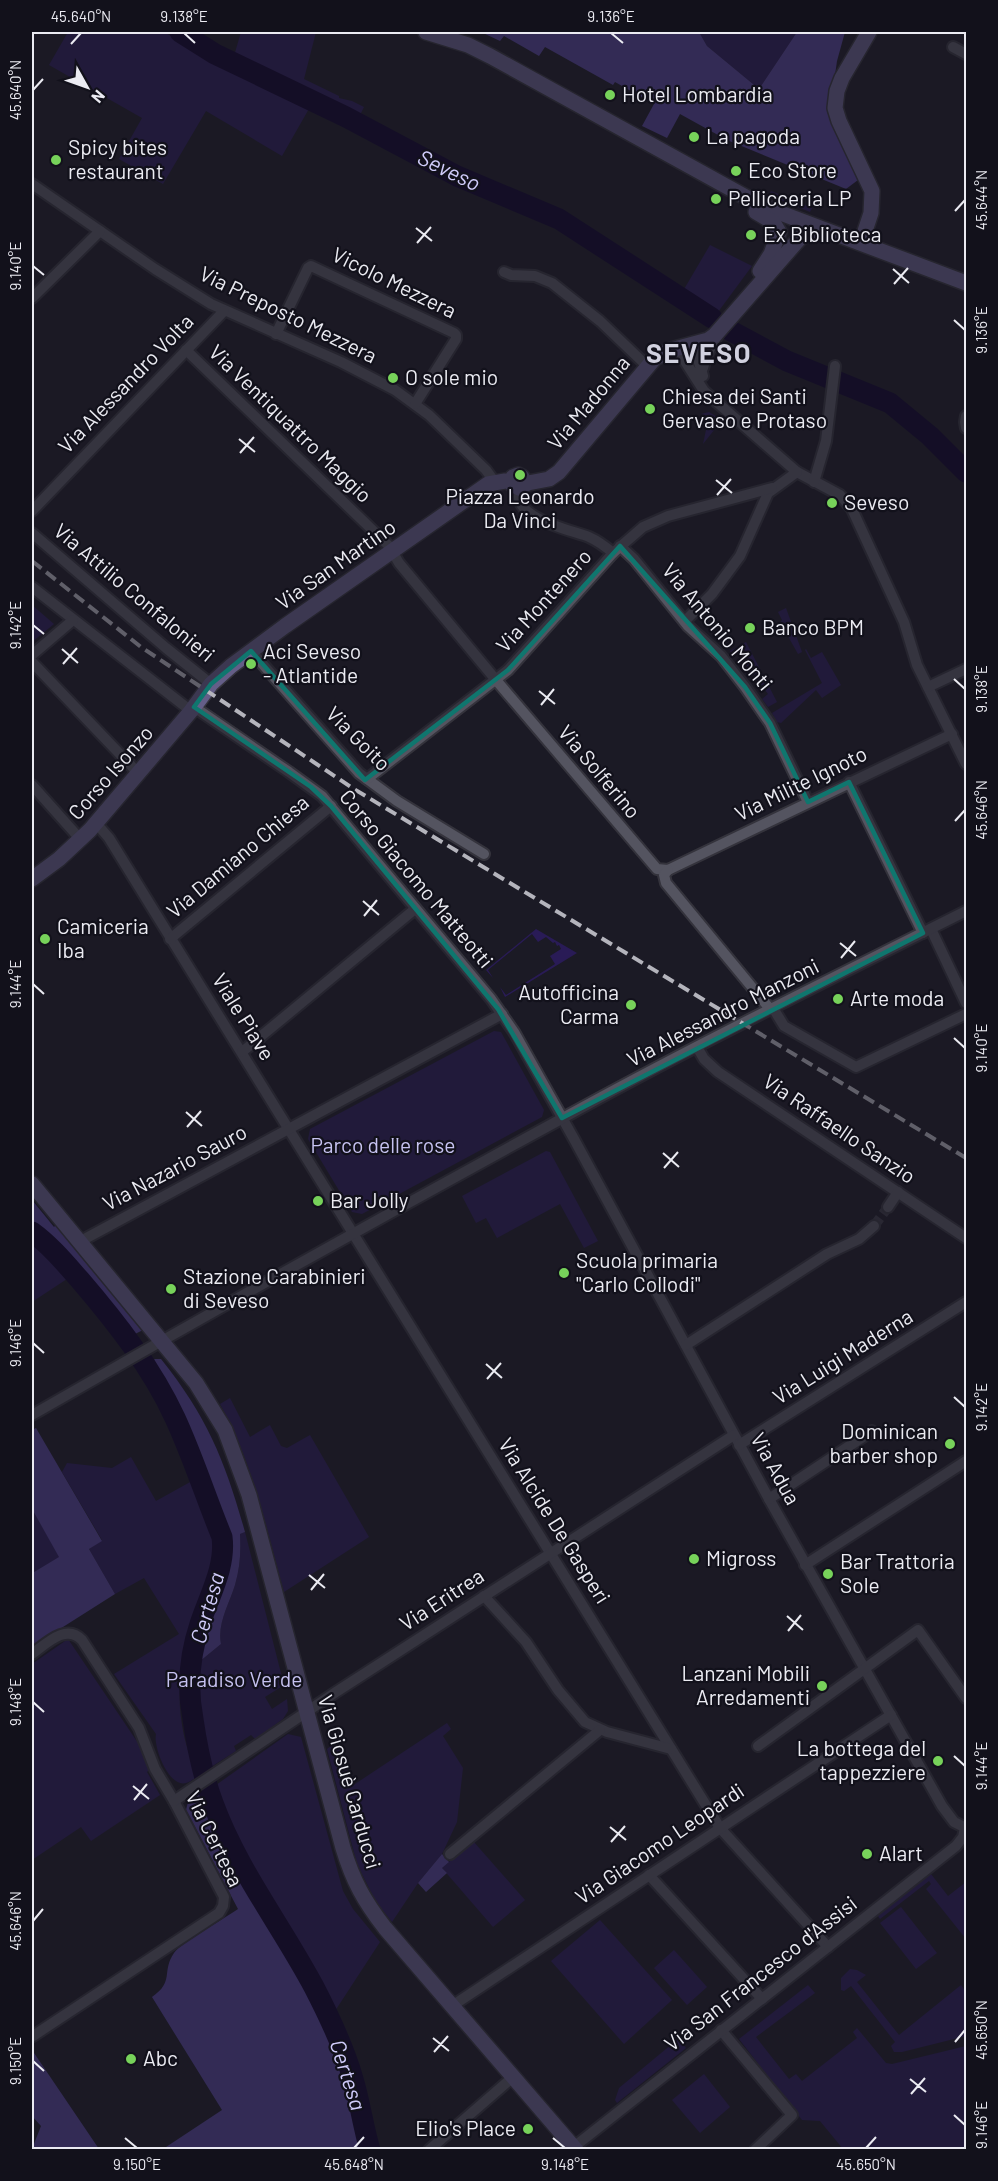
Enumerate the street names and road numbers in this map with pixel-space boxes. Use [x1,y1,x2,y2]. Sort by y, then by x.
street label: Vicolo Mezzera [329,241,461,322]
street label: Via Preposto Mezzera [196,260,381,367]
street label: Via Alessandro Volta [52,308,198,458]
street label: Via Ventiquattro Maggio [204,339,378,507]
street label: Via Madonna [541,350,634,454]
street label: Via San Martino [270,513,400,614]
street label: Via Attilio Confalonieri [50,517,220,666]
street label: Via Montenero [490,543,596,657]
street label: Via Antonio Monti [658,557,779,695]
street label: Via Goito [322,700,397,775]
street label: Via Solferino [554,719,647,823]
street label: Corso Isonzo [62,720,158,824]
street label: Via Milite Ignoto [730,740,870,825]
street label: Corso Giacomo Matteotti [335,784,499,972]
street label: Via Damiano Chiesa [161,789,313,923]
street label: Via Alessandro Manzoni [622,952,823,1071]
street label: Viale Piave [208,968,281,1064]
street label: Via Raffaello Sanzio [759,1068,921,1188]
street label: Via Nazario Sauro [98,1118,251,1215]
street label: Via Luigi Maderna [768,1303,917,1409]
street label: Via Adua [746,1428,806,1509]
street label: Via Alcide De Gasperi [494,1433,616,1608]
street label: Via Eritrea [394,1562,488,1635]
street label: Via Giosuè Carducci [314,1692,387,1871]
street label: Via Giacomo Leopardi [570,1777,748,1908]
street label: Via Certesa [181,1786,249,1890]
street label: Via San Francesco d'Assisi [659,1890,861,2056]

